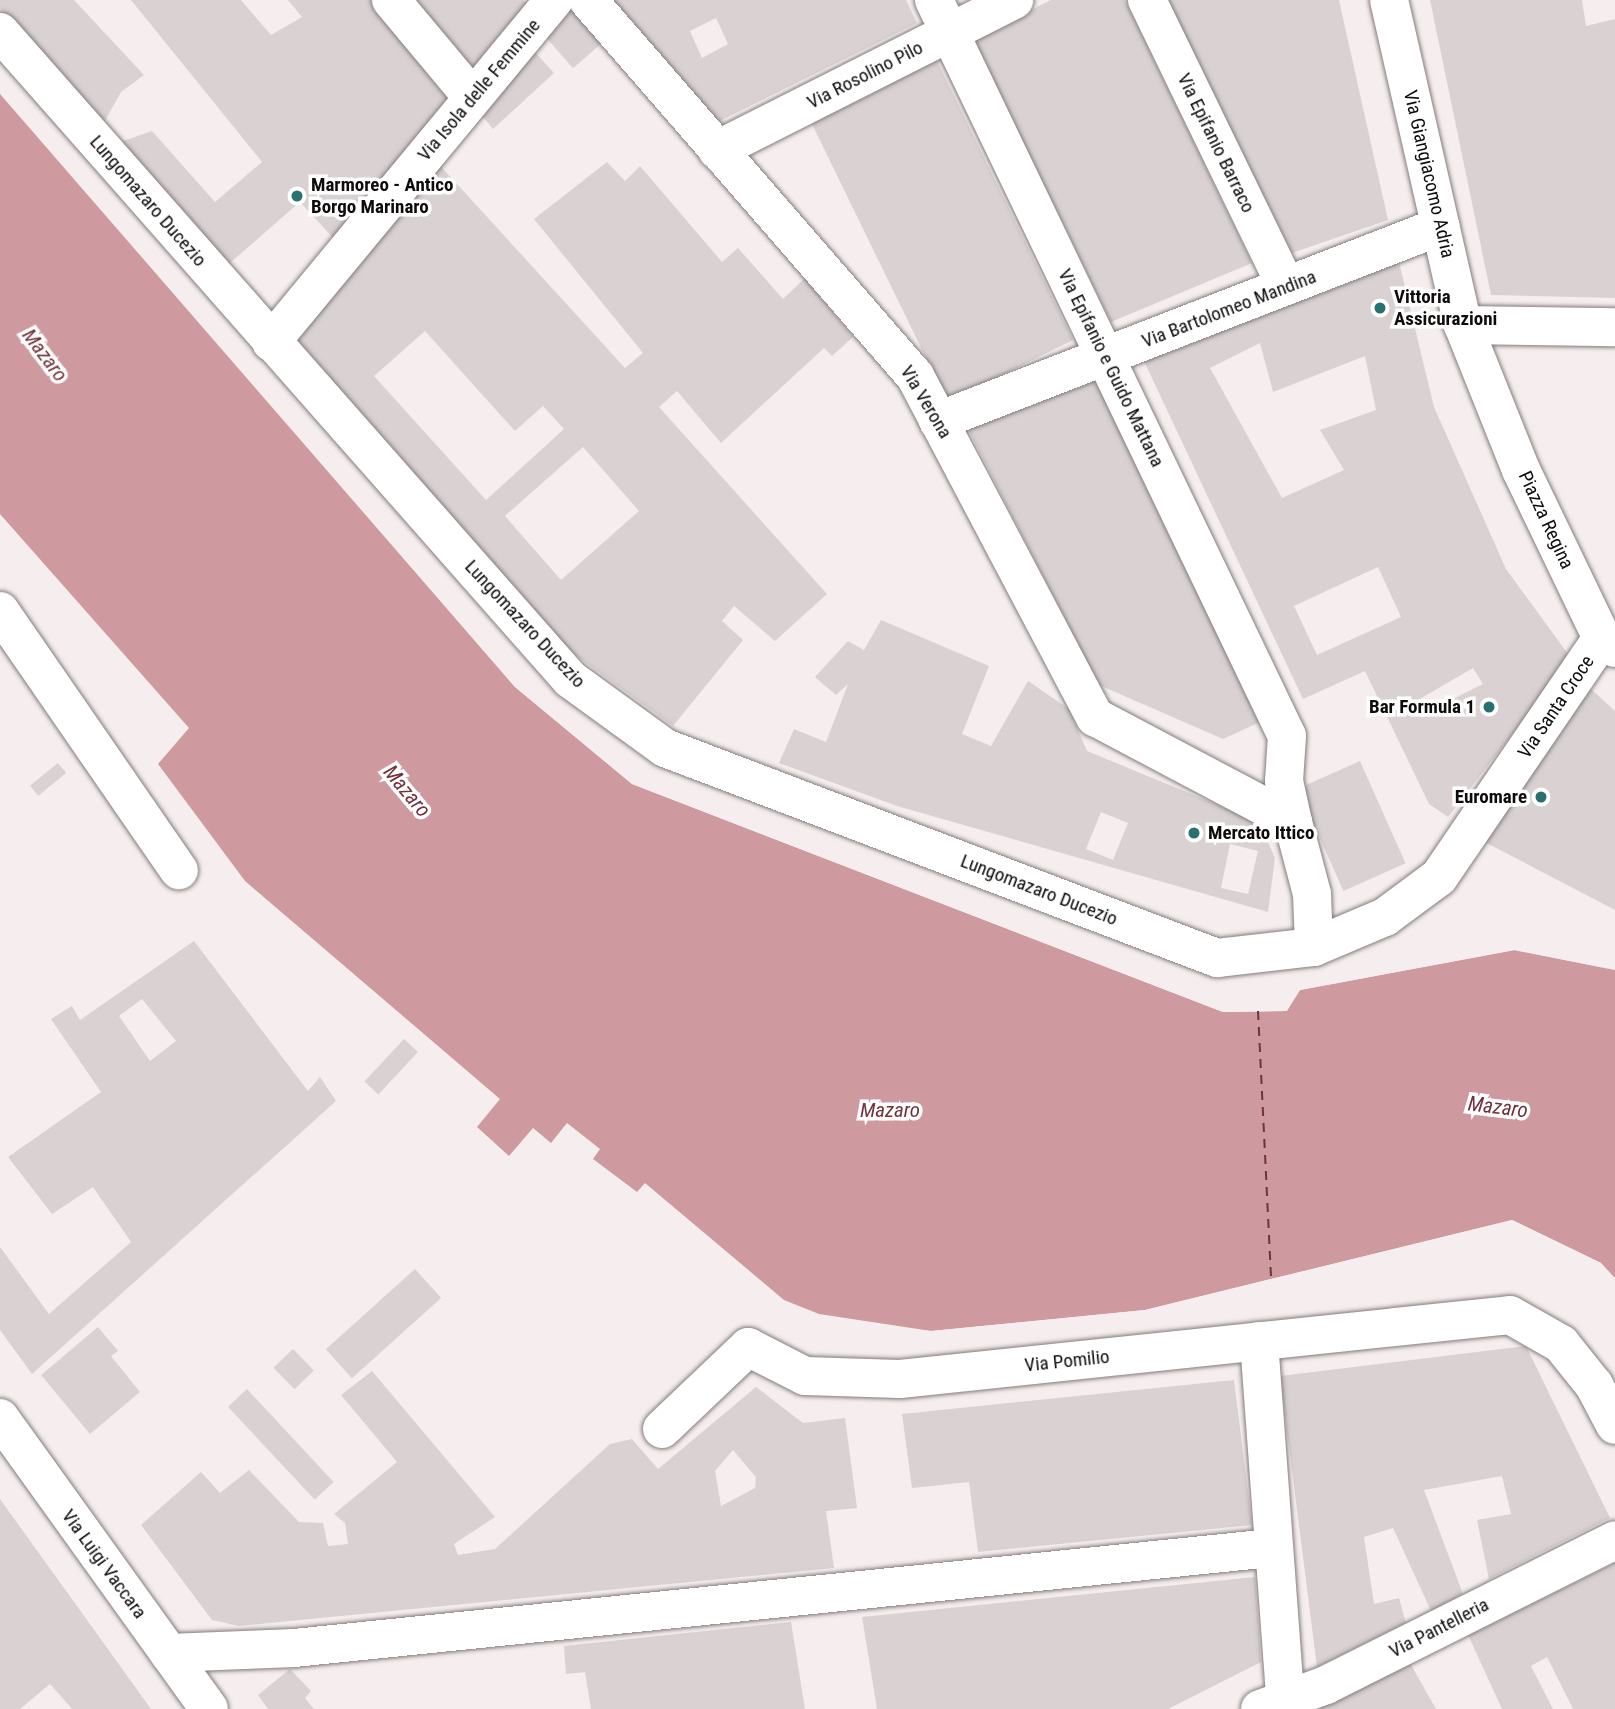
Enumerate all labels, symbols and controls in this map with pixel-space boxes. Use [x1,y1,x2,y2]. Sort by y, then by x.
street label: Via Isola delle Femmine [413,14,545,166]
street label: Via Rosolino Pilo [803,36,927,114]
street label: Via Epifanio Barraco [1172,70,1260,216]
street label: Via Giangiacomo Adria [1399,88,1459,260]
street label: Lungomazaro Ducezio [85,131,211,271]
place label: Marmoreo - Antico Borgo Marinaro [311,174,454,218]
marker: Marmoreo - Antico Borgo Marinaro [289,188,305,204]
street label: Via Epifanio e Guido Mattana [1053,265,1169,471]
street label: Via Bartolomeo Mandina [1139,265,1319,353]
place label: Vittoria Assicurazioni [1394,286,1497,330]
marker: Vittoria Assicurazioni [1372,300,1388,316]
water label: Mazaro [17,323,73,387]
street label: Via Verona [895,361,957,443]
street label: Piazza Regina [1513,468,1579,572]
street label: Lungomazaro Ducezio [460,555,590,693]
street label: Via Santa Croce [1513,651,1599,763]
place label: Bar Formula 1 [1369,696,1475,718]
marker: Bar Formula 1 [1481,699,1497,715]
water label: Mazaro [378,760,436,822]
place label: Euromare [1455,786,1527,808]
marker: Euromare [1533,789,1549,805]
place label: Mercato Ittico [1208,822,1314,844]
marker: Mercato Ittico [1186,825,1202,841]
street label: Lungomazaro Ducezio [957,850,1121,930]
water label: Mazaro [1467,1091,1529,1123]
water label: Mazaro [860,1097,920,1123]
street label: Via Pomilio [1023,1345,1111,1377]
street label: Via Luigi Vaccara [57,1505,151,1623]
street label: Via Pantelleria [1385,1593,1493,1663]

